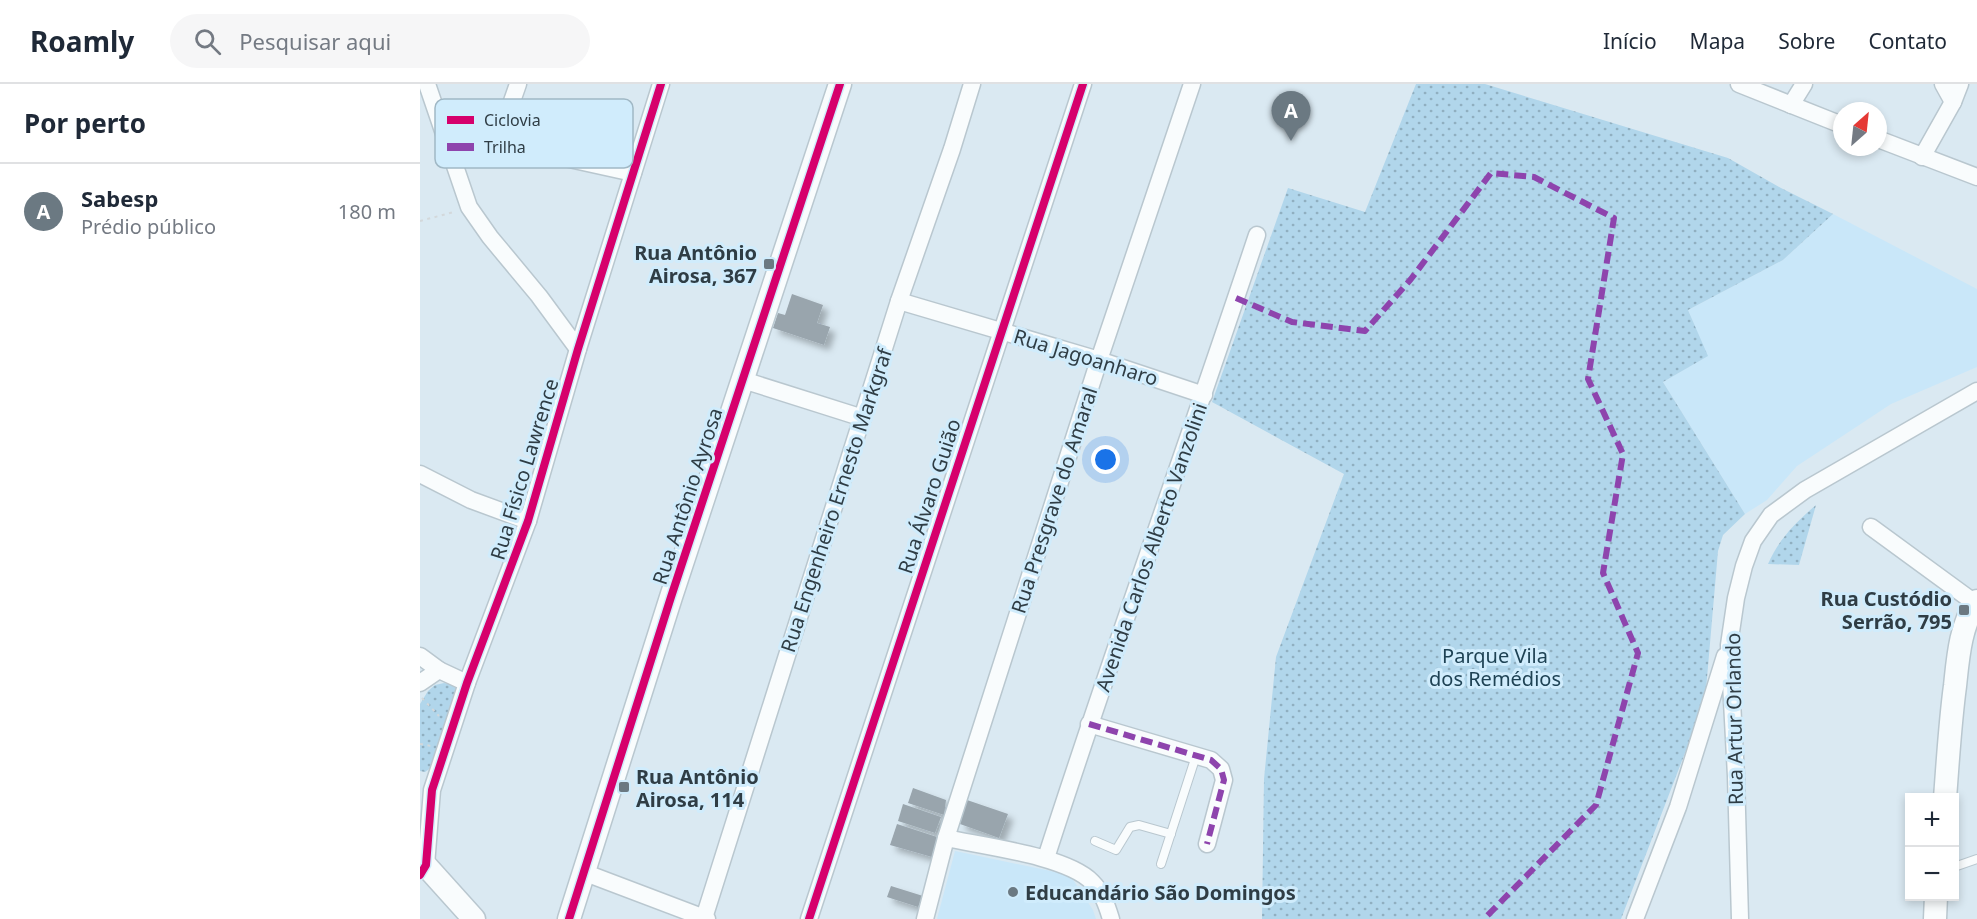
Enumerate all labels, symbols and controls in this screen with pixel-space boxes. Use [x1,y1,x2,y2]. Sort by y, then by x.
search box [170,14,590,68]
text: Roamly [30,22,134,60]
icon: search [191,25,224,58]
text: Pesquisar aqui [239,26,391,56]
text: Início [1603,27,1657,55]
text: Mapa [1690,27,1745,55]
text: Sobre [1778,27,1835,55]
text: Contato [1868,27,1947,55]
pin: A [1272,92,1310,141]
legend [435,99,633,168]
north arrow [1833,102,1887,156]
text: Por perto [24,105,146,141]
text: Ciclovia [484,109,541,131]
text: Trilha [484,136,526,158]
text: Sabesp [81,183,158,213]
text: A [37,198,50,225]
text: 180 m [338,198,396,225]
text: Prédio público [81,213,216,240]
place label: Rua Antônio Airosa, 367 [634,239,757,289]
marker: Rua Antônio Airosa, 367 [762,257,776,271]
street label: Rua Jagoanharo [1011,322,1161,392]
street label: Rua Engenheiro Ernesto Markgraf [774,343,898,656]
street label: Rua Físico Lawrence [484,375,564,563]
street label: Rua Presgrave do Amaral [1005,383,1103,617]
street label: Avenida Carlos Alberto Vanzolini [1089,399,1213,695]
street label: Rua Antônio Ayrosa [646,404,728,588]
street label: Rua Álvaro Guião [891,415,967,577]
your location [1091,445,1120,474]
place label: Rua Custódio Serrão, 795 [1821,585,1952,635]
marker: Rua Custódio Serrão, 795 [1957,603,1971,617]
street label: Rua Artur Orlando [1719,633,1749,805]
park label: Parque Vila dos Remédios [1429,642,1561,692]
place label: Rua Antônio Airosa, 114 [636,763,759,813]
marker: Rua Antônio Airosa, 114 [617,780,631,794]
map controls [1905,793,1959,901]
button: + [1905,793,1959,847]
button: − [1905,847,1959,901]
place label: Educandário São Domingos [1025,879,1296,906]
marker: Educandário São Domingos [1006,885,1020,899]

